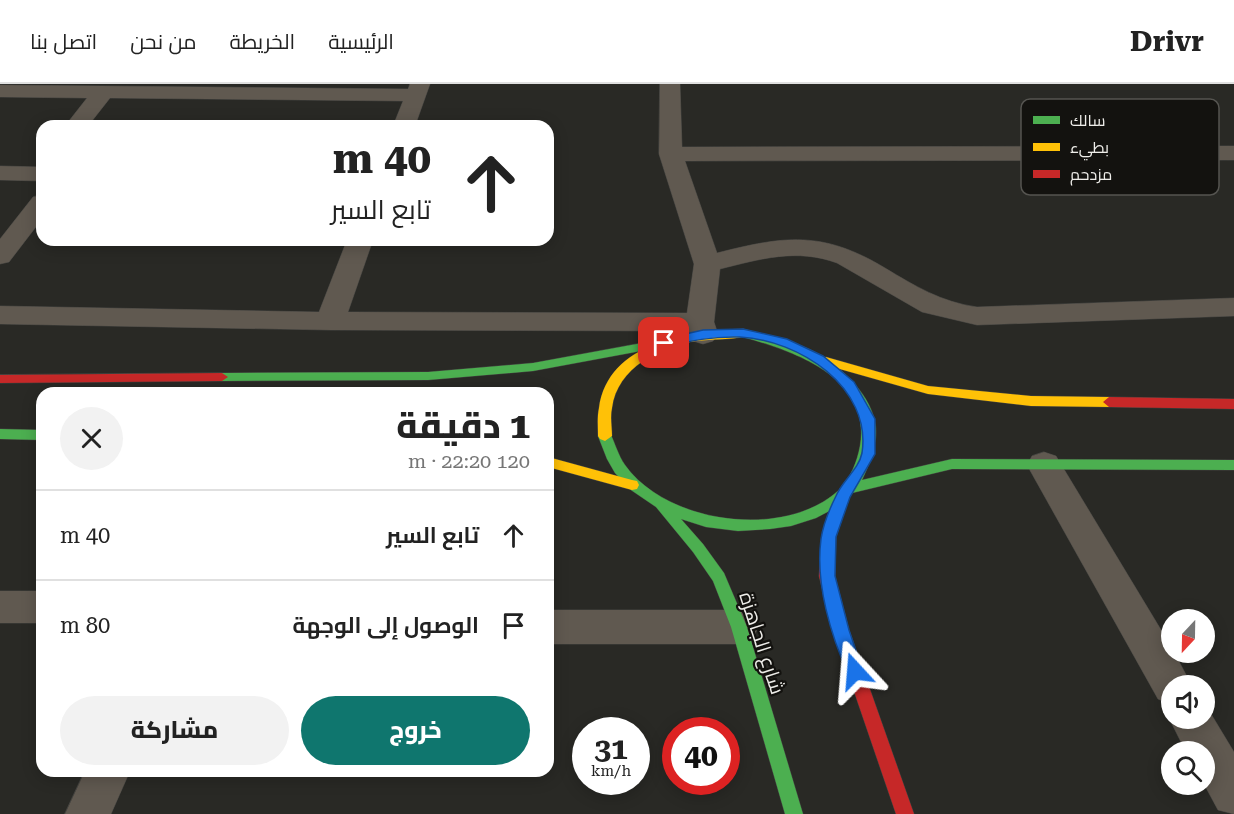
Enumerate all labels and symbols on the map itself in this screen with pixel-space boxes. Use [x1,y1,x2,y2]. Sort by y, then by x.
legend [1021,99,1219,195]
text: سالك [1070,111,1105,130]
text: بطيء [1070,138,1109,161]
text: مزدحم [1070,165,1112,186]
pin [638,317,689,368]
street label: شارع الجاهزة [732,589,790,698]
north arrow [1161,609,1215,663]
position arrow [823,639,887,703]
speed limit sign: 40 [662,717,740,795]

